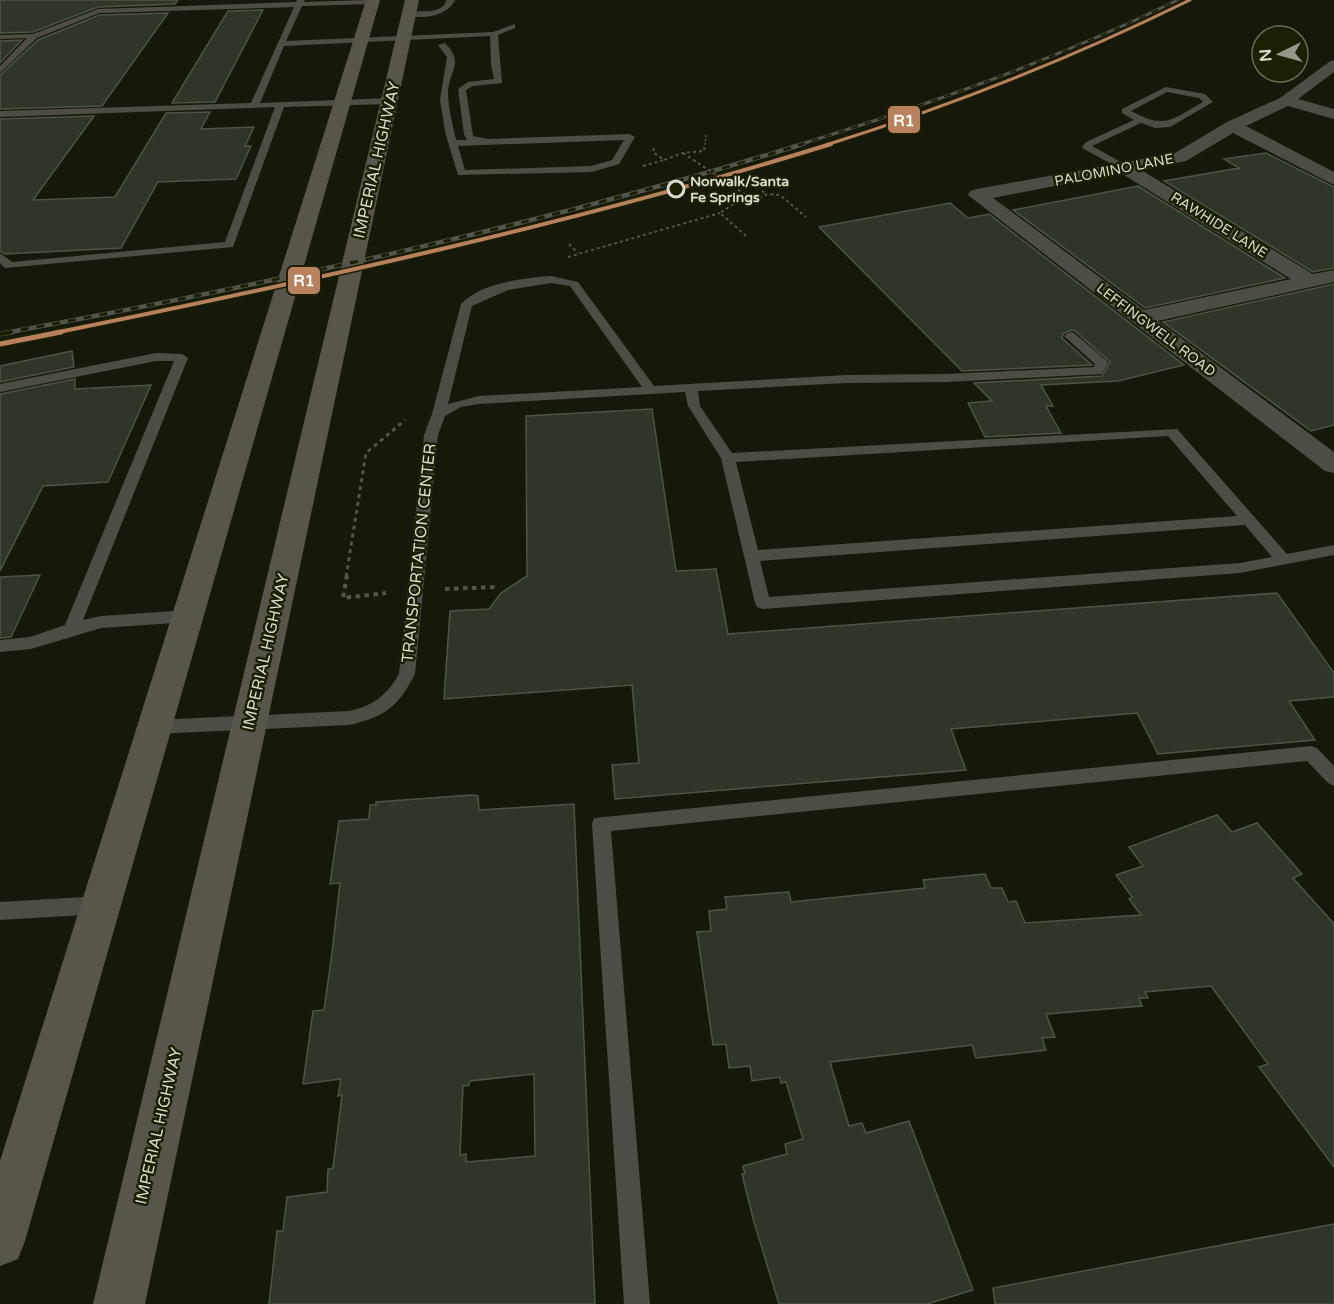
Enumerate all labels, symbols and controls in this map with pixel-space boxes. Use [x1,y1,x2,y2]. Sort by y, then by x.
north arrow [1250,24,1310,84]
text: N [1256,48,1277,62]
street label: IMPERIAL HIGHWAY [349,80,405,240]
line badge: R1 [887,105,921,134]
text: R1 [893,111,915,131]
street label: PALOMINO LANE [1053,150,1175,190]
place label: Norwalk/Santa Fe Springs [690,173,789,206]
marker: Norwalk/Santa Fe Springs [667,180,685,198]
street label: RAWHIDE LANE [1168,188,1270,262]
line badge: R1 [287,266,321,295]
text: R1 [293,271,315,291]
street label: LEFFINGWELL ROAD [1093,280,1219,380]
street label: TRANSPORTATION CENTER [398,442,440,664]
street label: IMPERIAL HIGHWAY [238,572,294,732]
street label: IMPERIAL HIGHWAY [131,1046,187,1206]

